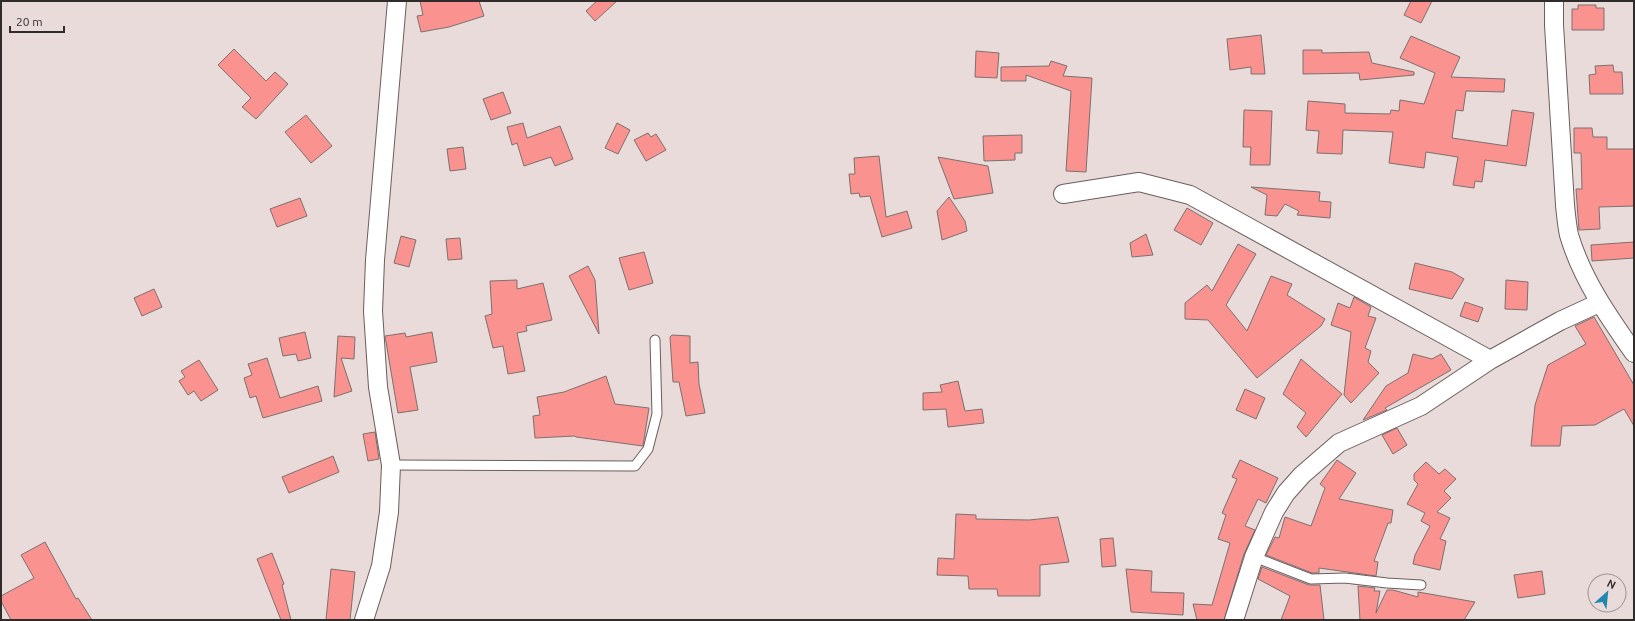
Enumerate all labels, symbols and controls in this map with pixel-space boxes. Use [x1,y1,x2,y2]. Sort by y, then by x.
scale bar [10,8,64,34]
text: 20 m [16,15,43,28]
north arrow [1587,573,1627,613]
text: N [1605,577,1618,591]

